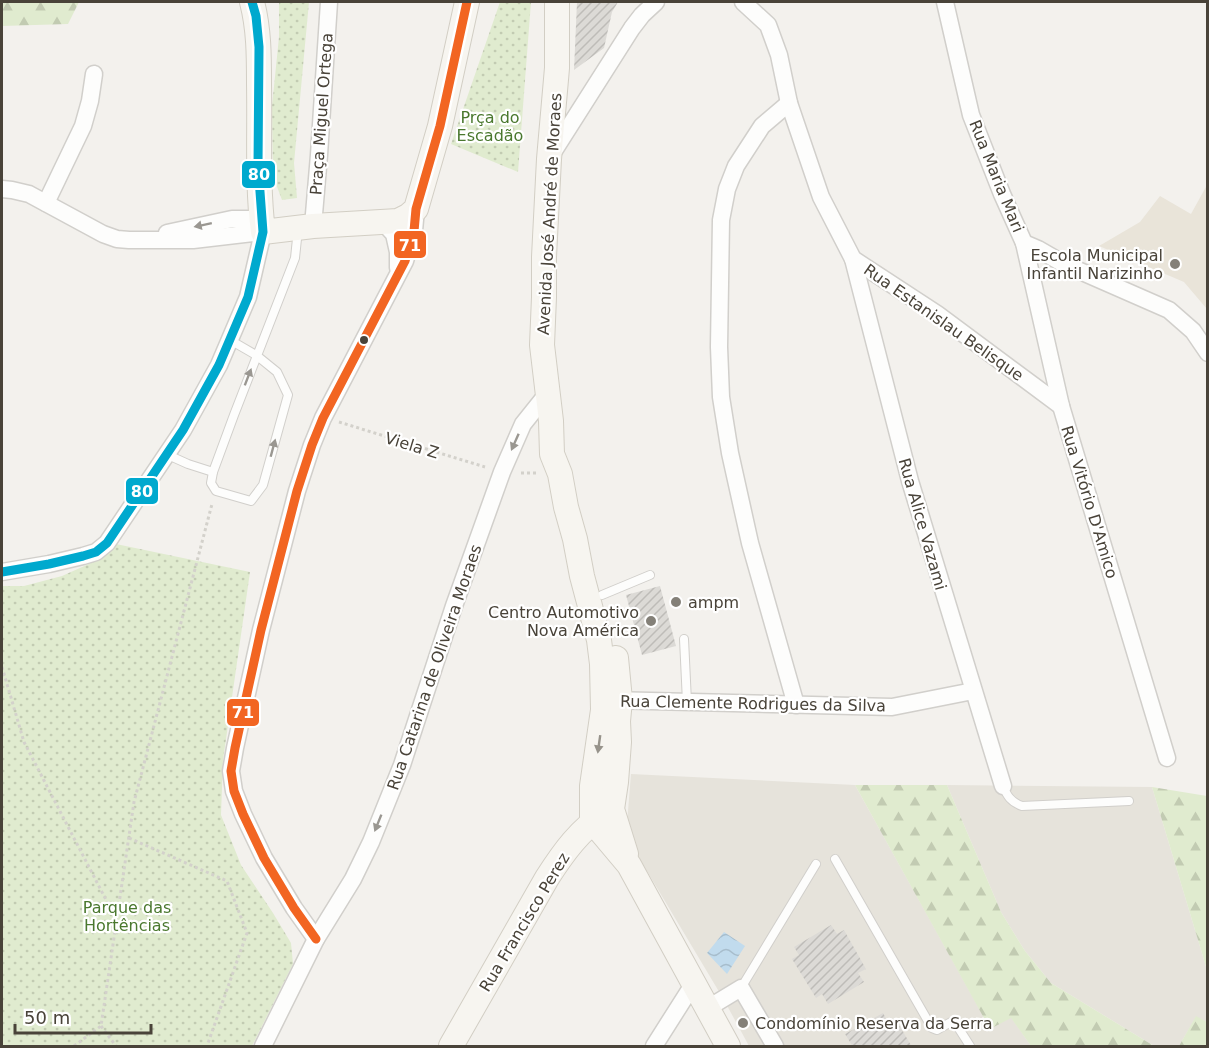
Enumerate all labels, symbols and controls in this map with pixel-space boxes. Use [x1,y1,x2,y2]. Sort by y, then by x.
street label: Praça Miguel Ortega [306,32,337,196]
street label: Avenida José André de Moraes [534,93,565,336]
park label: Prça do Escadão [457,108,523,145]
street label: Rua Maria Mari [965,117,1028,235]
line badge: 80 [241,160,276,189]
text: 80 [248,165,270,184]
one-way arrow [194,221,213,230]
line badge: 71 [393,230,427,259]
text: 71 [399,236,421,255]
place label: Escola Municipal Infantil Narizinho [1027,246,1163,283]
marker: Escola Municipal Infantil Narizinho [1168,257,1182,271]
street label: Rua Estanislau Belisque [860,260,1027,385]
unlabelled marker [358,334,370,346]
one-way arrow [243,368,253,386]
street label: Rua Vitório D'Amico [1057,423,1122,581]
street label: Viela Z [383,428,441,463]
one-way arrow [510,434,519,451]
one-way arrow [269,439,278,457]
street label: Rua Alice Vazami [895,456,950,592]
line badge: 80 [125,477,159,505]
text: 80 [131,482,153,501]
street label: Rua Catarina de Oliveira Moraes [383,542,486,792]
place label: ampm [688,593,739,612]
marker: ampm [669,595,683,609]
place label: Centro Automotivo Nova América [488,603,639,640]
marker: Centro Automotivo Nova América [644,614,658,628]
street label: Rua Clemente Rodrigues da Silva [620,692,886,715]
line badge: 71 [226,698,260,727]
text: 71 [232,703,254,722]
one-way arrow [594,734,604,753]
one-way arrow [373,814,382,832]
street label: Rua Francisco Perez [475,849,573,995]
park label: Parque das Hortências [83,898,171,935]
scale bar [15,997,152,1035]
text: 50 m [24,1007,70,1028]
place label: Condomínio Reserva da Serra [755,1014,993,1033]
marker: Condomínio Reserva da Serra [736,1016,750,1030]

